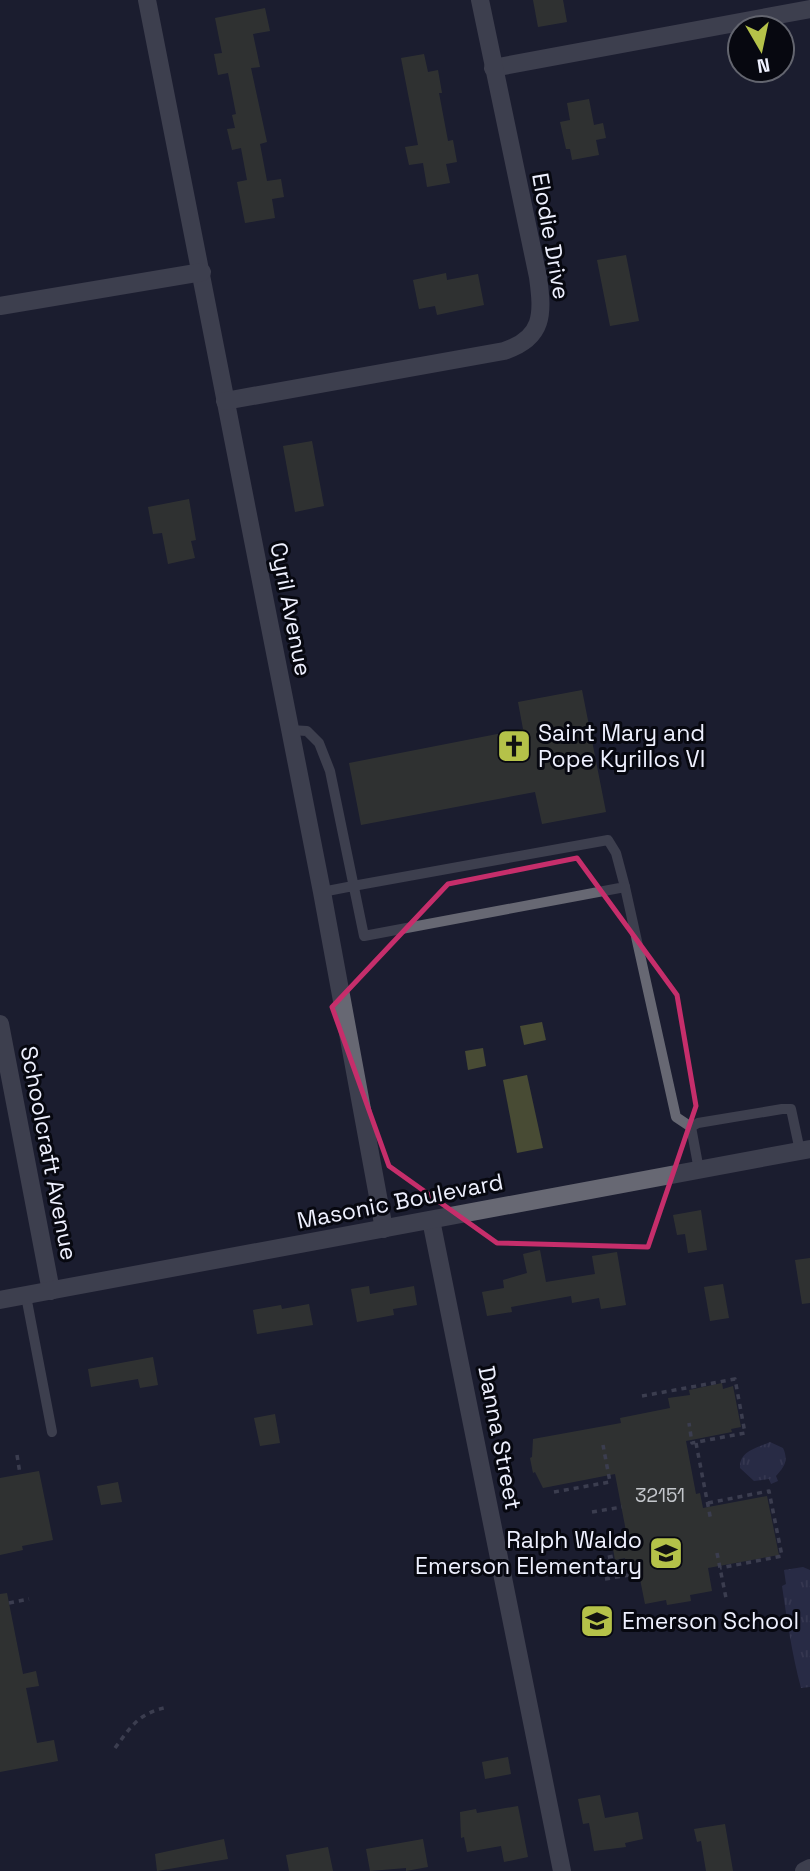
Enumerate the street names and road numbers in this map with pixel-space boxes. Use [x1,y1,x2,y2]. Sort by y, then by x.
street label: Elodie Drive [525,170,577,302]
street label: Cyril Avenue [263,540,319,678]
street label: Schoolcraft Avenue [14,1043,84,1263]
street label: Masonic Boulevard [294,1166,506,1236]
street label: Danna Street [471,1363,529,1513]

